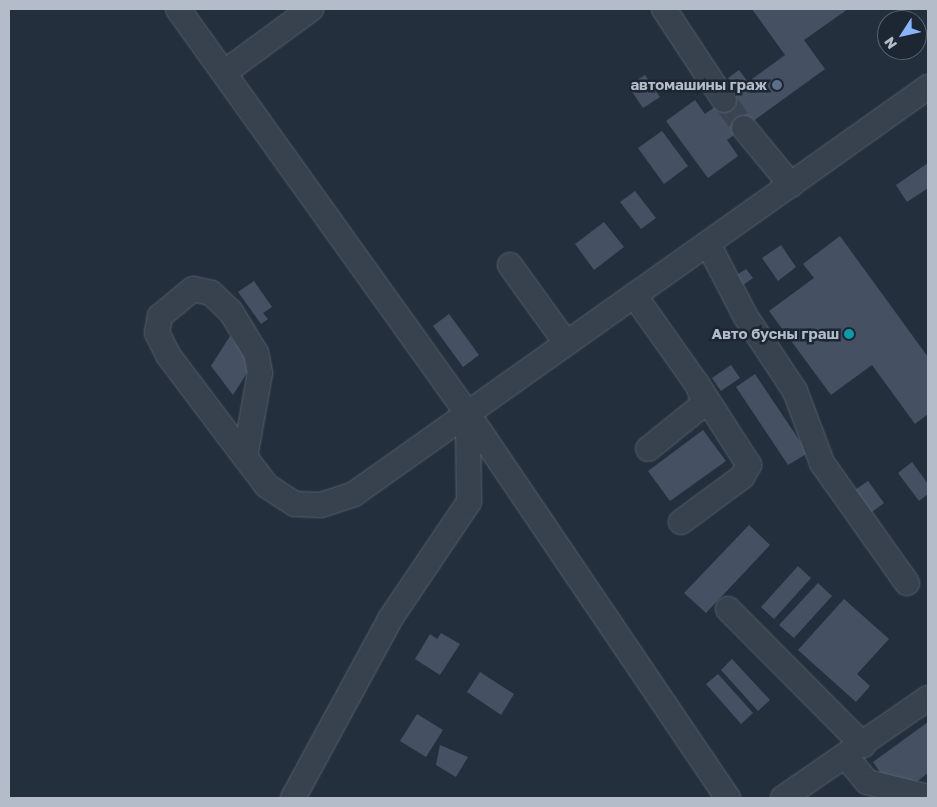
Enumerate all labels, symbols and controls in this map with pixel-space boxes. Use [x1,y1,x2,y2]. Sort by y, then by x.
north arrow [877,10,927,60]
text: N [880,34,900,53]
place label: автомашины граж [630,76,767,94]
marker: автомашины граж [771,79,783,91]
place label: Авто бусны граш [712,325,839,343]
marker: Авто бусны граш [843,328,855,340]

